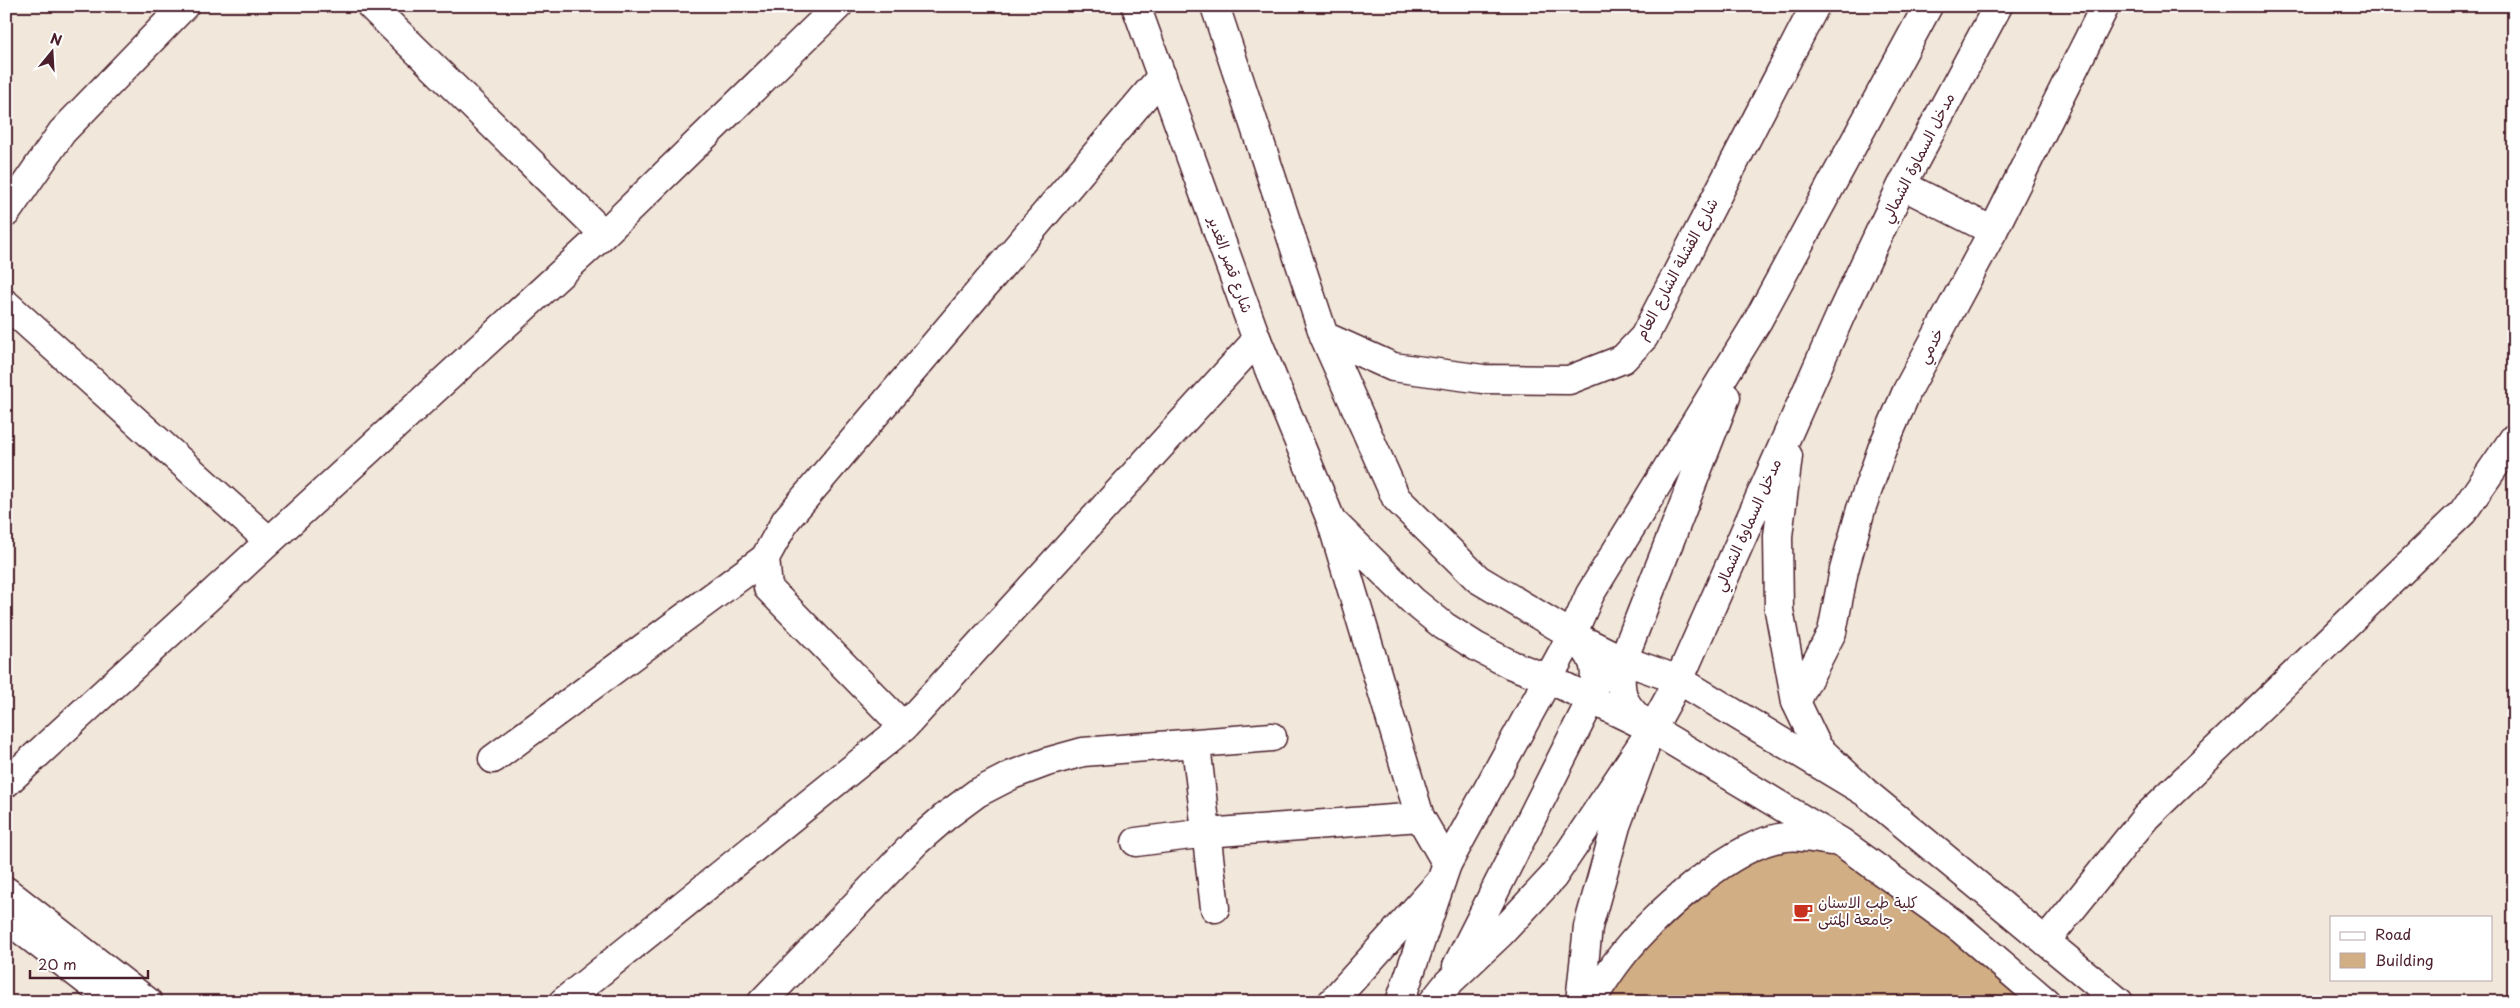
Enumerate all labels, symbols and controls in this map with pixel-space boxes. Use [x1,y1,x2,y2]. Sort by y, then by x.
text: N [48,27,65,51]
north arrow [28,28,78,78]
street label: مدخل السماوة الشمالي [1874,88,1962,228]
street label: شارع القشلة الشارع العام [1628,193,1725,344]
street label: شارع قصر الغدير [1203,211,1260,316]
street label: خدمي [1911,324,1951,368]
street label: مدخل السماوة الشمالي [1707,454,1789,596]
place label: كلية طب الاسنان جامعة المثنى [1818,890,1918,930]
cafe icon: كلية طب الاسنان جامعة المثنى [1792,901,1814,923]
legend [2330,916,2492,980]
text: Road [2375,922,2411,945]
scale bar [30,948,148,980]
text: Building [2375,948,2434,971]
text: 20 m [38,952,77,975]

